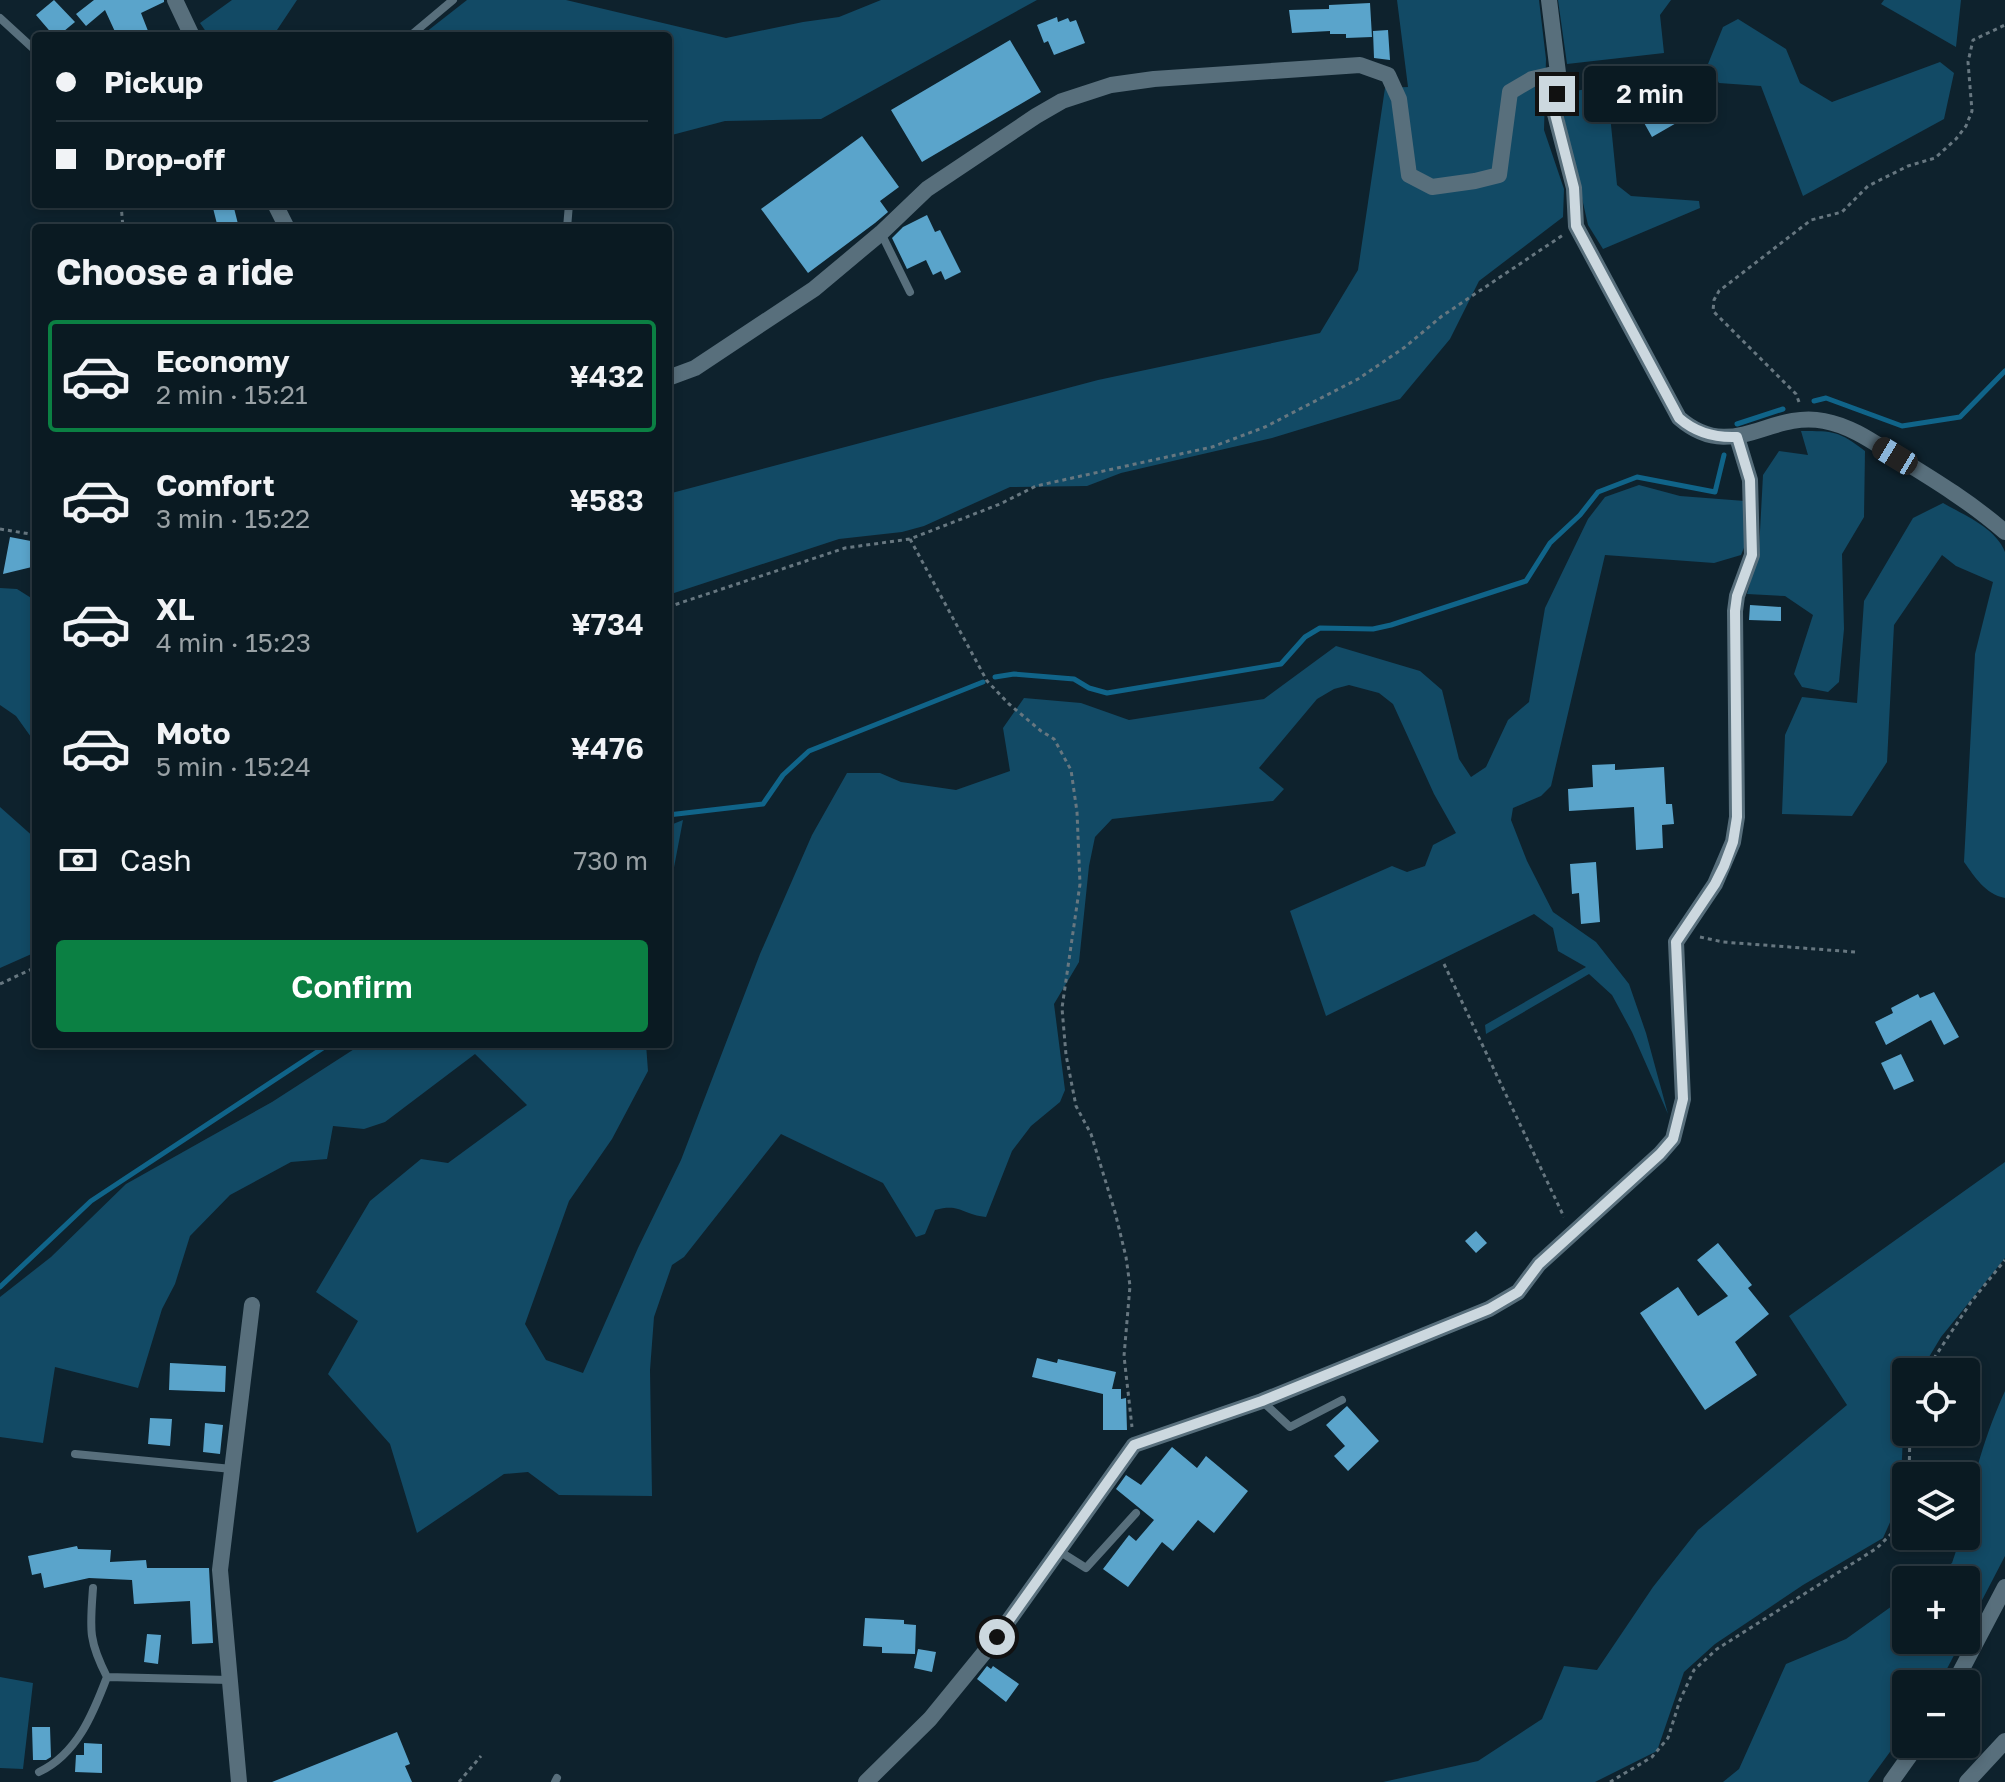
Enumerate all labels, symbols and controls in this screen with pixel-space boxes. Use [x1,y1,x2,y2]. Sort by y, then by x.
text: Pickup [104,64,203,100]
callout: 2 min [1585,66,1717,122]
route end [1539,76,1575,112]
text: 2 min [1616,78,1684,109]
text: Drop-off [104,141,225,177]
text: Choose a ride [56,250,294,293]
icon: car [60,340,132,412]
text: Economy [156,343,290,379]
text: ¥432 [570,358,644,394]
text: 2 min · 15:21 [156,379,308,410]
car [1868,433,1922,479]
icon: car [60,464,132,536]
text: Comfort [156,467,275,503]
text: ¥583 [570,482,644,518]
text: 3 min · 15:22 [156,503,310,534]
icon: car [60,588,132,660]
text: XL [156,591,195,627]
text: ¥734 [571,606,644,642]
text: 4 min · 15:23 [156,627,311,658]
icon: car [60,712,132,784]
text: Moto [156,715,231,751]
text: ¥476 [571,730,644,766]
text: 5 min · 15:24 [156,751,311,782]
icon: cash [56,838,100,882]
text: Cash [120,842,192,878]
text: 730 m [573,845,648,876]
button: Confirm [56,940,648,1032]
map controls [1892,1358,1980,1758]
button: locate [1892,1358,1980,1446]
button: layers [1892,1462,1980,1550]
button: + [1892,1566,1980,1654]
route start [979,1619,1015,1655]
button: − [1892,1670,1980,1758]

